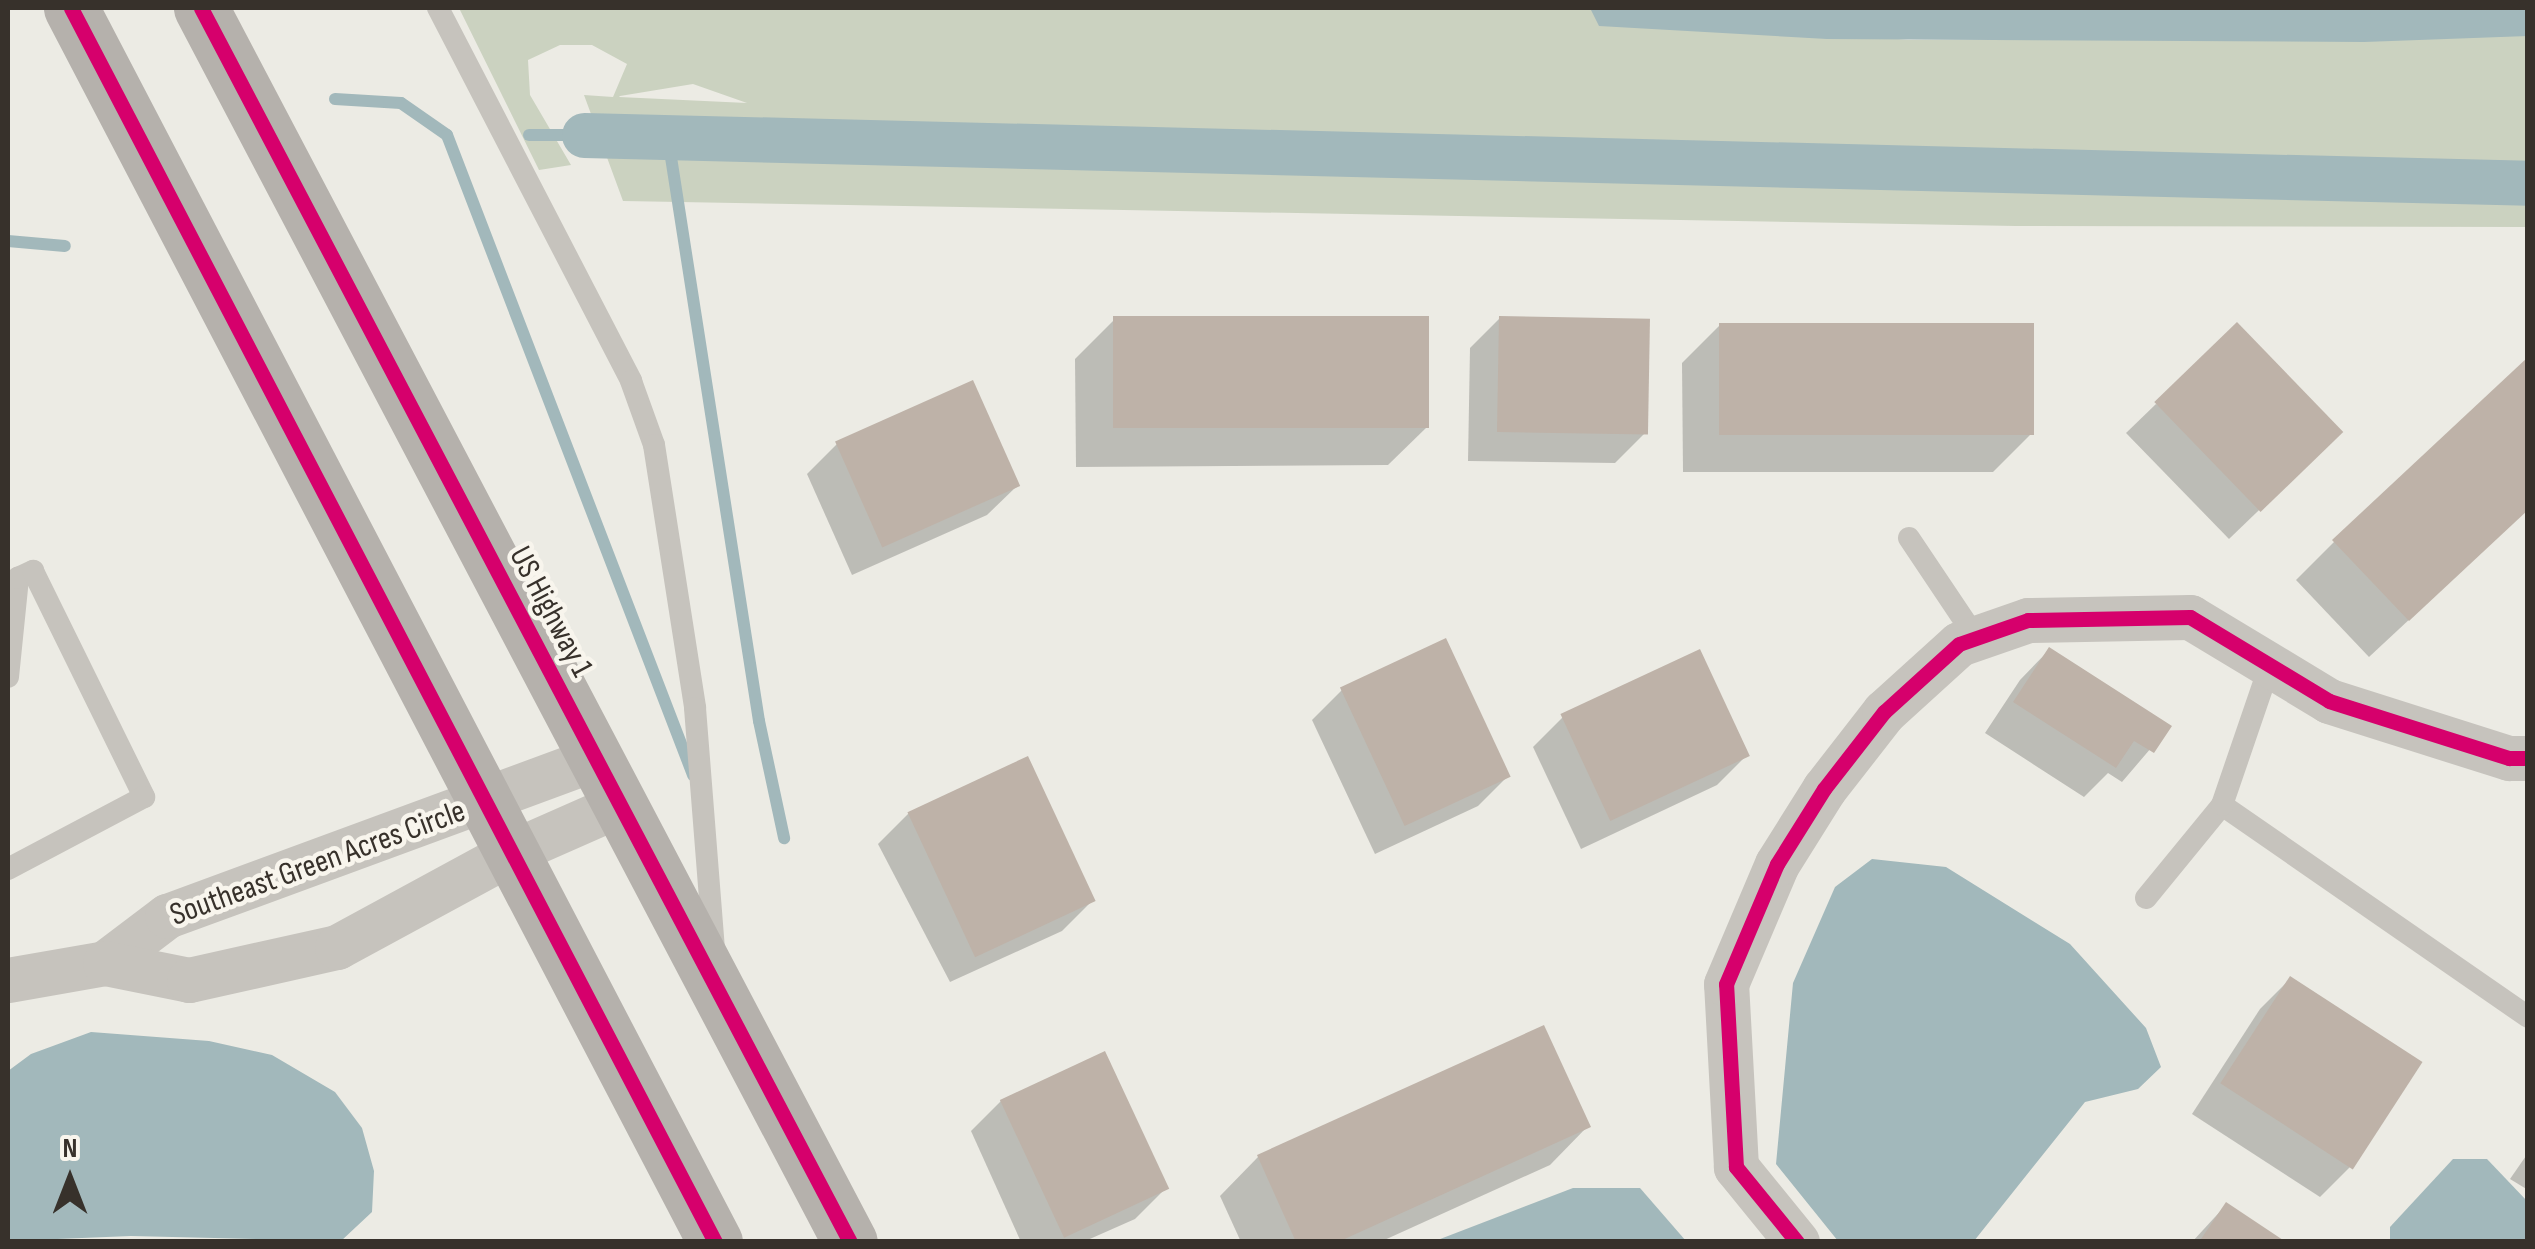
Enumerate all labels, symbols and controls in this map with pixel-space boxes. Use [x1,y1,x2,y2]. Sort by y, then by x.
street label: US Highway 1 [500,540,600,684]
street label: Southeast Green Acres Circle [165,793,471,935]
north arrow [20,1129,120,1229]
text: N [63,1132,77,1165]

